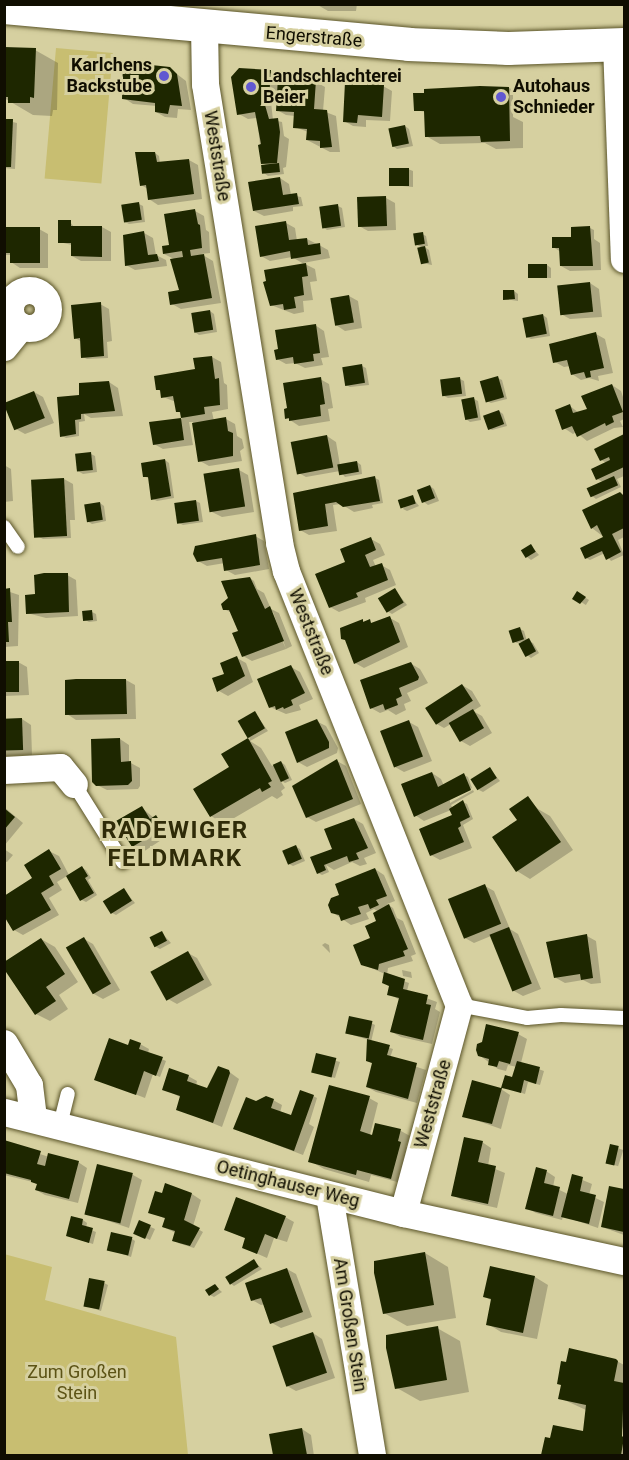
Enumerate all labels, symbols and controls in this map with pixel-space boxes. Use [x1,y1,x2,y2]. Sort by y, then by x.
street label: Engerstraße [265,22,363,52]
place label: Karlchens Backstube [67,55,152,98]
place label: Landschlachterei Beier [263,66,402,109]
marker: Karlchens Backstube [157,69,171,83]
place label: Autohaus Schnieder [513,76,595,118]
marker: Landschlachterei Beier [244,80,258,94]
marker: Autohaus Schnieder [494,90,508,104]
street label: Weststraße [199,109,235,203]
street label: Weststraße [284,586,338,678]
district label: RADEWIGER FELDMARK [101,817,249,873]
street label: Weststraße [410,1057,456,1151]
street label: Oetinghauser Weg [214,1156,362,1212]
street label: Am Großen Stein [329,1256,371,1394]
park label: Zum Großen Stein [27,1362,127,1404]

